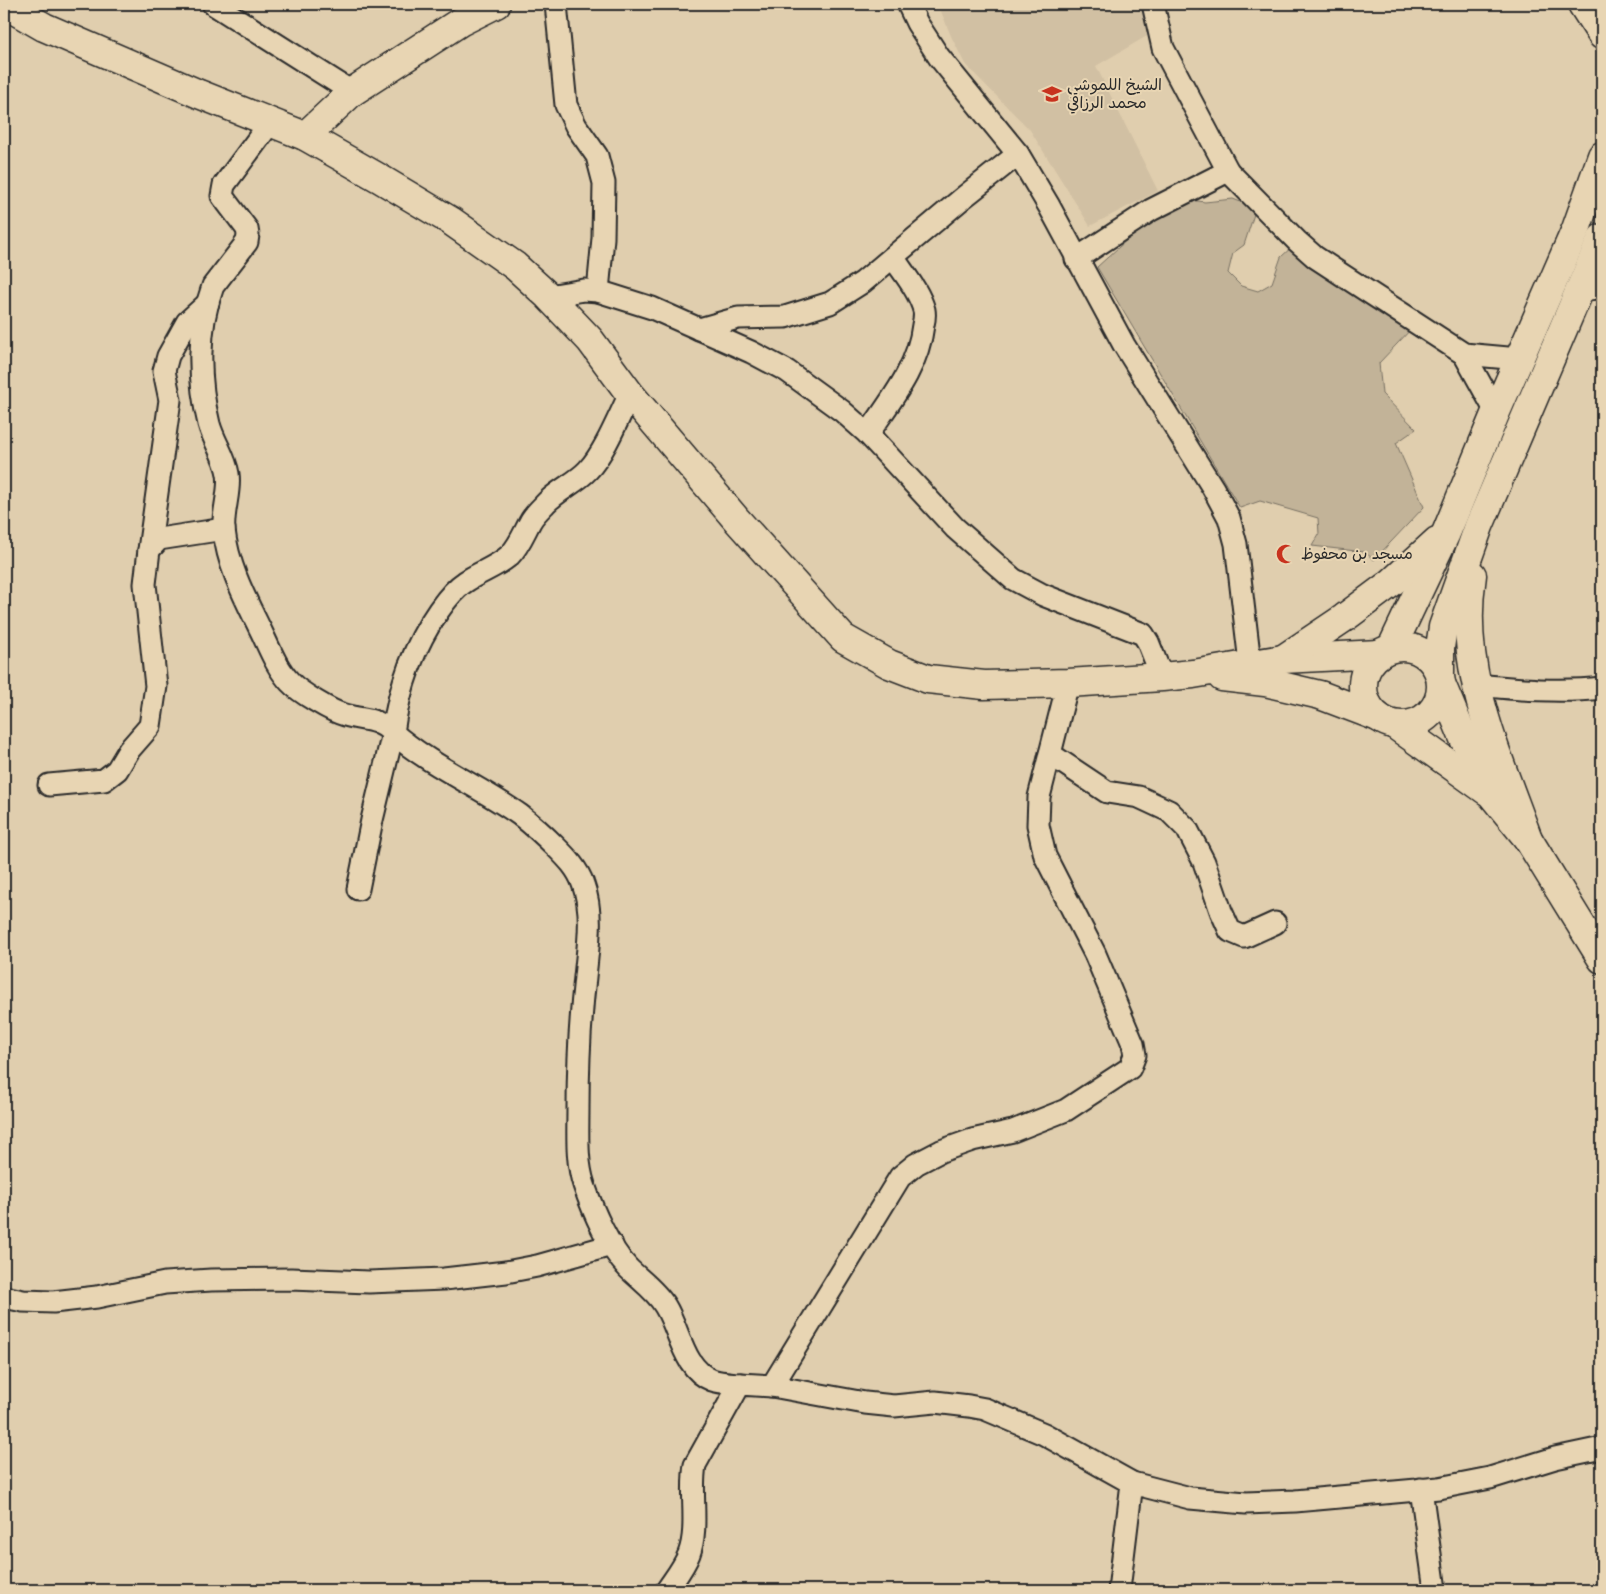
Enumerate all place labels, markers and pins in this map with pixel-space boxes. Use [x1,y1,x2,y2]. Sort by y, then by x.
place label: الشيخ اللموشي محمد الرزاقي [1067,75,1162,114]
school or university icon: الشيخ اللموشي محمد الرزاقي [1041,83,1063,105]
mosque icon: مسجد بن محفوظ [1275,543,1297,565]
place label: مسجد بن محفوظ [1301,544,1413,565]

